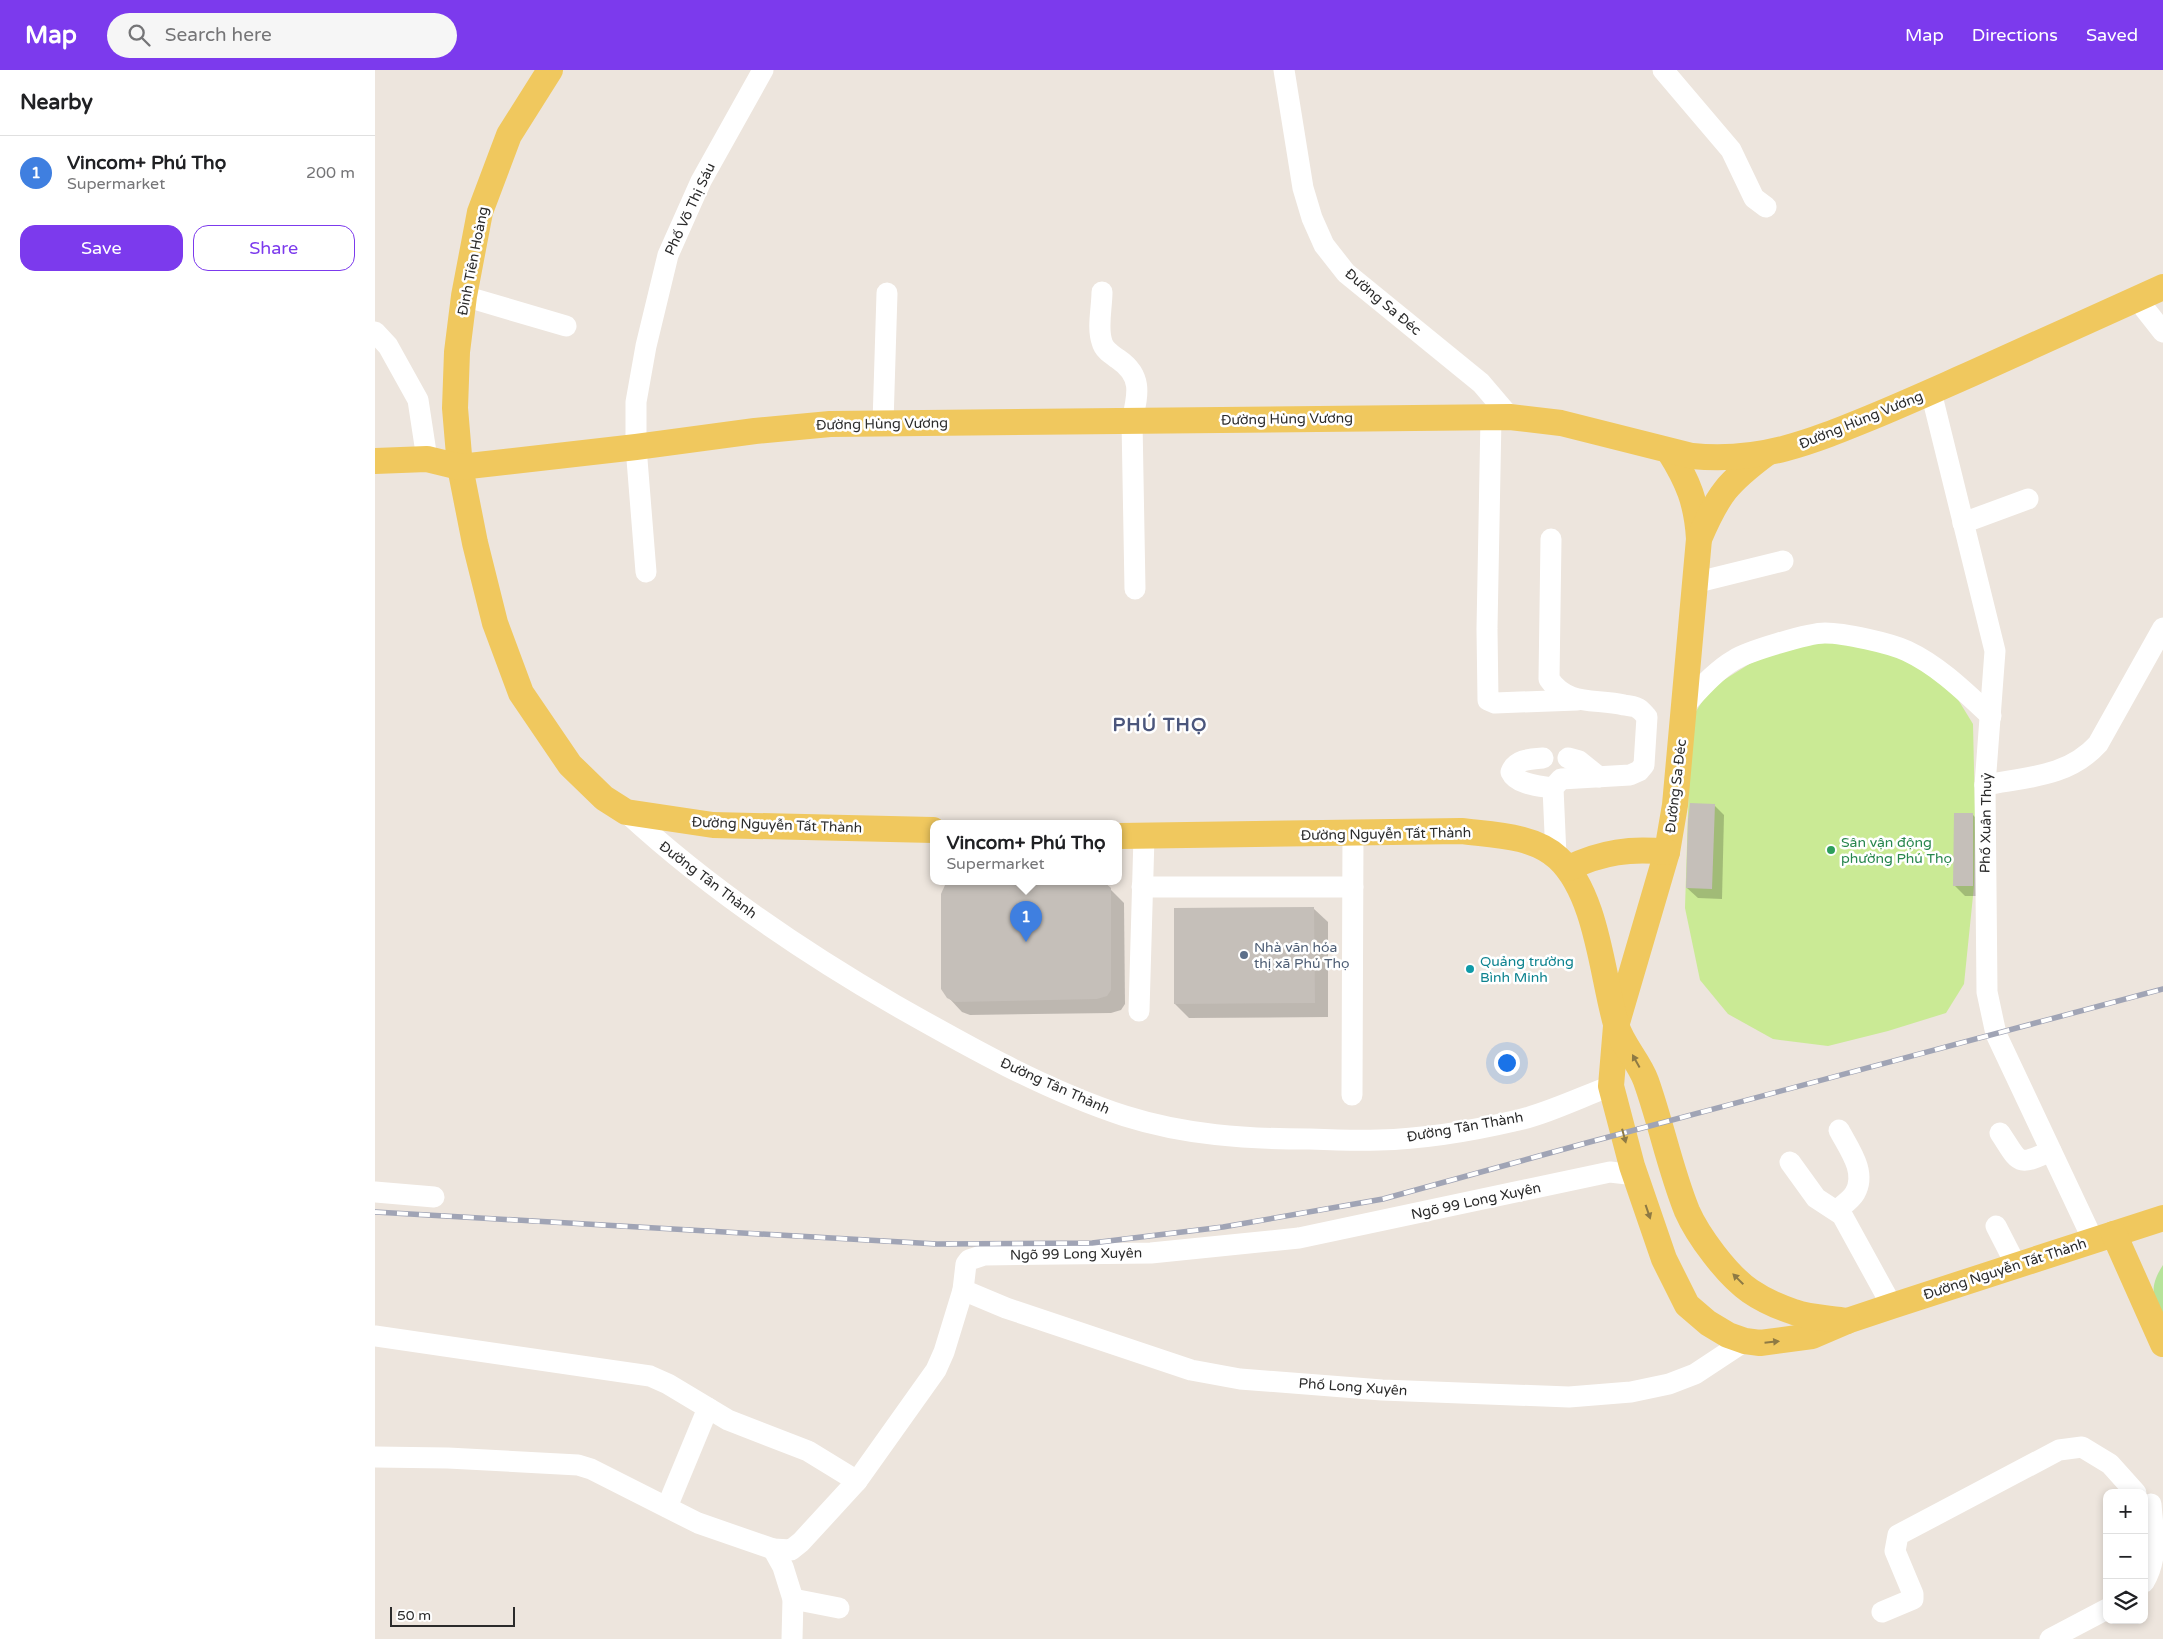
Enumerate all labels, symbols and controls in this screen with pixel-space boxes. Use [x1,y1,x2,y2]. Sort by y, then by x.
search box [107,13,457,58]
text: Map [25,21,77,50]
icon: search [125,21,153,49]
text: Search here [165,24,272,46]
text: Map [1905,24,1944,46]
text: Directions [1972,24,2058,46]
text: Saved [2086,24,2138,46]
text: Nearby [20,90,93,115]
text: Vincom+ Phú Thọ [67,152,226,174]
street label: Phố Võ Thị Sáu [661,160,719,258]
text: 1 [31,163,41,183]
text: 200 m [306,163,355,183]
text: Supermarket [67,174,165,194]
street label: Đinh Tiên Hoàng [454,205,492,317]
button: Save [20,225,183,271]
button: Share [193,225,355,271]
street label: Đường Sa Đéc [1341,265,1425,339]
street label: Đường Hùng Vương [1797,387,1925,453]
street label: Đường Hùng Vương [1221,409,1353,429]
street label: Đường Hùng Vương [816,414,948,434]
district label: PHÚ THỌ [1113,713,1207,736]
street label: Đường Sa Đéc [1662,738,1690,834]
street label: Phố Xuân Thuỷ [1977,772,1995,873]
street label: Đường Nguyễn Tất Thành [691,814,863,836]
popup [930,820,1122,885]
street label: Đường Nguyễn Tất Thành [1301,824,1471,844]
text: Vincom+ Phú Thọ [946,832,1106,854]
place label: Sân vận động phường Phú Thọ [1841,834,1952,867]
street label: Đường Tân Thành [656,838,760,922]
marker: Sân vận động phường Phú Thọ [1825,844,1837,856]
text: Supermarket [946,854,1045,874]
pin: 1 [1010,901,1042,942]
place label: Nhà văn hóa thị xã Phú Thọ [1254,939,1350,972]
marker: Nhà văn hóa thị xã Phú Thọ [1238,949,1250,961]
place label: Quảng trường Bình Minh [1480,953,1574,986]
marker: Quảng trường Bình Minh [1464,963,1476,975]
your location [1494,1050,1520,1076]
street label: Đường Tân Thành [998,1054,1112,1118]
one-way arrow [1631,1054,1640,1067]
street label: Đường Tân Thành [1405,1108,1525,1146]
one-way arrow [1620,1128,1628,1144]
street label: Ngõ 99 Long Xuyên [1410,1179,1542,1223]
one-way arrow [1644,1205,1652,1220]
street label: Đường Nguyễn Tất Thành [1921,1235,2089,1303]
street label: Ngõ 99 Long Xuyên [1010,1244,1142,1264]
one-way arrow [1732,1273,1744,1285]
one-way arrow [1764,1338,1780,1346]
street label: Phố Long Xuyên [1298,1375,1408,1399]
map controls [2103,1489,2148,1624]
button: + [2103,1489,2148,1534]
button: − [2103,1534,2148,1579]
button: layers [2103,1579,2148,1624]
scale bar [390,1604,515,1627]
text: 50 m [397,1607,431,1624]

